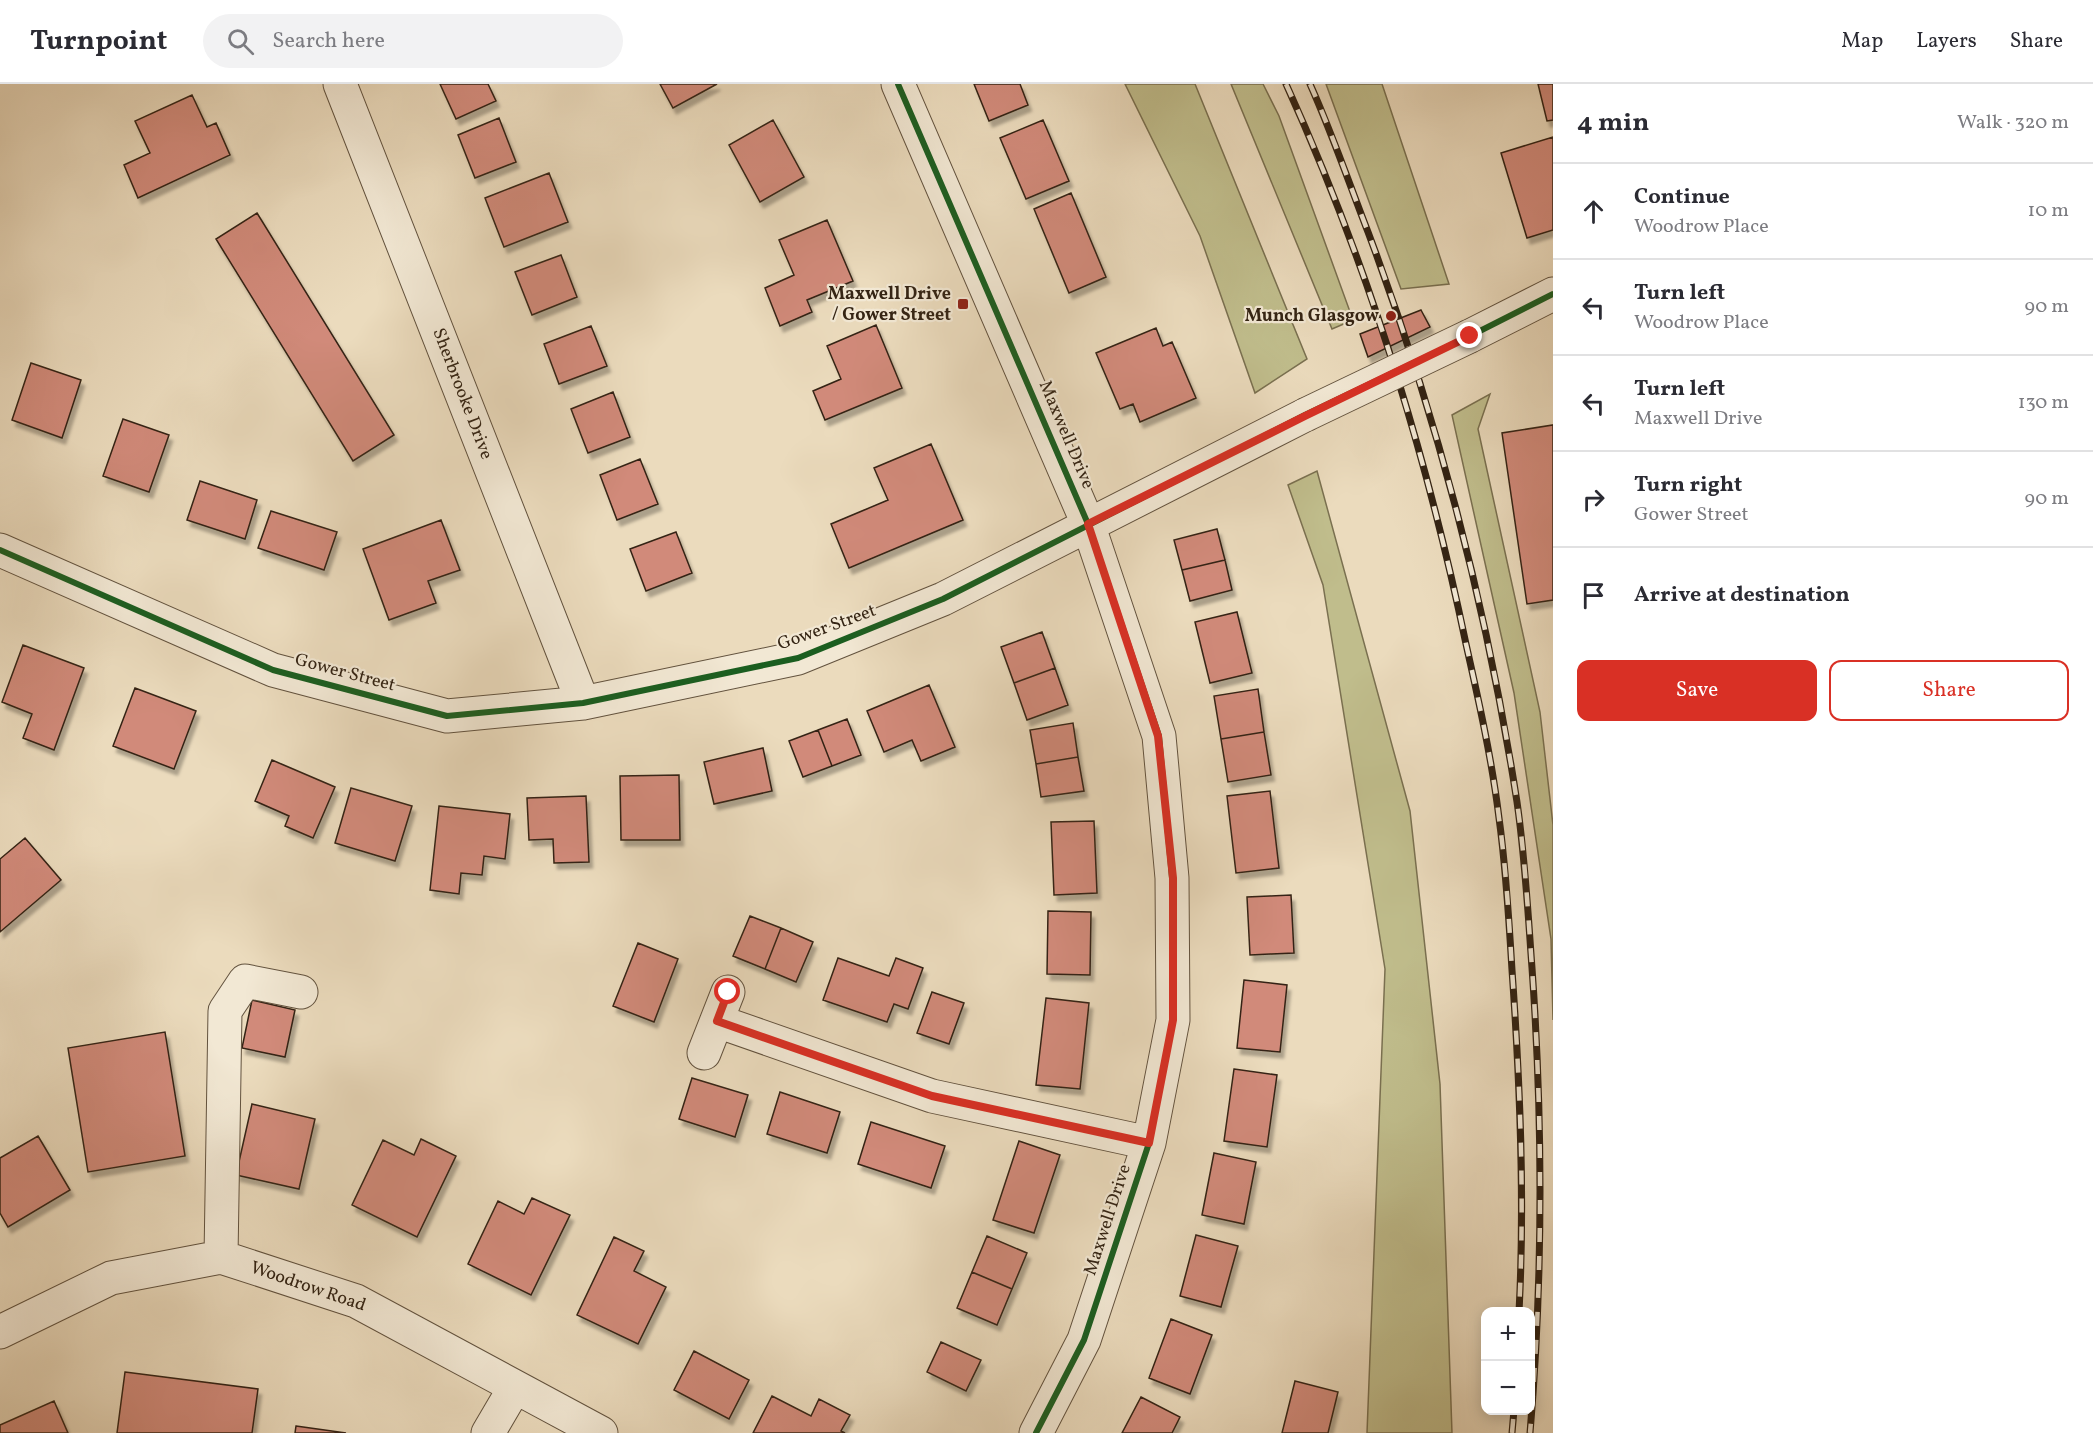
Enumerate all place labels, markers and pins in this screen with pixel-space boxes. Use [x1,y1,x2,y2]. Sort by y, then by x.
place label: Maxwell Drive / Gower Street [828,282,951,328]
marker: Maxwell Drive / Gower Street [956,297,970,311]
place label: Munch Glasgow [1245,304,1379,329]
marker: Munch Glasgow [1384,309,1398,323]

